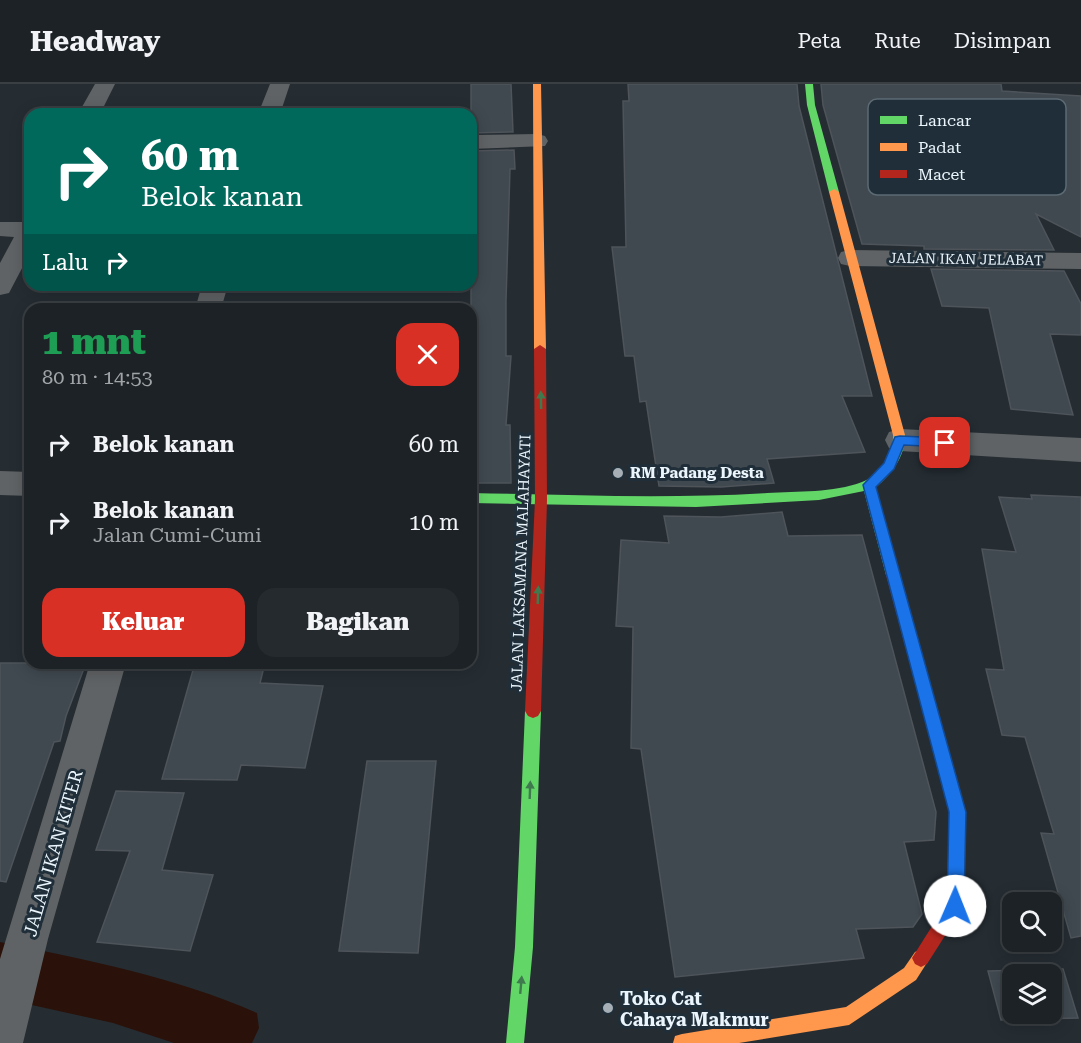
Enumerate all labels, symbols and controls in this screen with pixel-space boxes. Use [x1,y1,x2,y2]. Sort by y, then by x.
text: Headway [30,25,160,58]
text: Peta [798,29,841,53]
text: Rute [874,29,921,53]
text: Disimpan [954,29,1051,53]
legend [868,99,1066,195]
text: Lancar [918,111,972,130]
text: 60 m [141,131,239,180]
icon: right [42,132,120,210]
text: Padat [918,138,961,157]
text: Macet [918,165,965,184]
text: Belok kanan [141,181,303,213]
icon: right [100,246,133,279]
text: Lalu [42,250,88,275]
street label: JALAN IKAN JELABAT [889,250,1043,268]
text: 1 mnt [42,321,146,363]
button: close [396,323,459,386]
text: 80 m · 14:53 [42,365,153,389]
one-way arrow [536,391,545,410]
pin [919,417,970,468]
icon: arrive [928,426,961,459]
icon: right [42,428,75,461]
text: Belok kanan [93,432,234,457]
text: 60 m [409,432,459,457]
street label: JALAN LAKSAMANA MALAHAYATI [508,434,534,692]
place label: RM Padang Desta [630,464,764,482]
marker: RM Padang Desta [611,466,625,480]
text: Belok kanan [93,498,234,523]
icon: right [42,506,75,539]
text: 10 m [409,510,459,535]
text: Jalan Cumi-Cumi [93,523,262,547]
one-way arrow [533,586,542,605]
button: Keluar [42,588,245,657]
button: Bagikan [257,588,459,657]
street label: JALAN IKAN KITER [19,767,87,939]
one-way arrow [526,781,535,800]
position arrow [923,874,987,938]
map controls [1002,892,1062,1024]
button: search [1002,892,1062,952]
button: layers [1002,964,1062,1024]
one-way arrow [516,975,526,994]
place label: Toko Cat Cahaya Makmur [620,988,769,1030]
marker: Toko Cat Cahaya Makmur [601,1001,615,1015]

